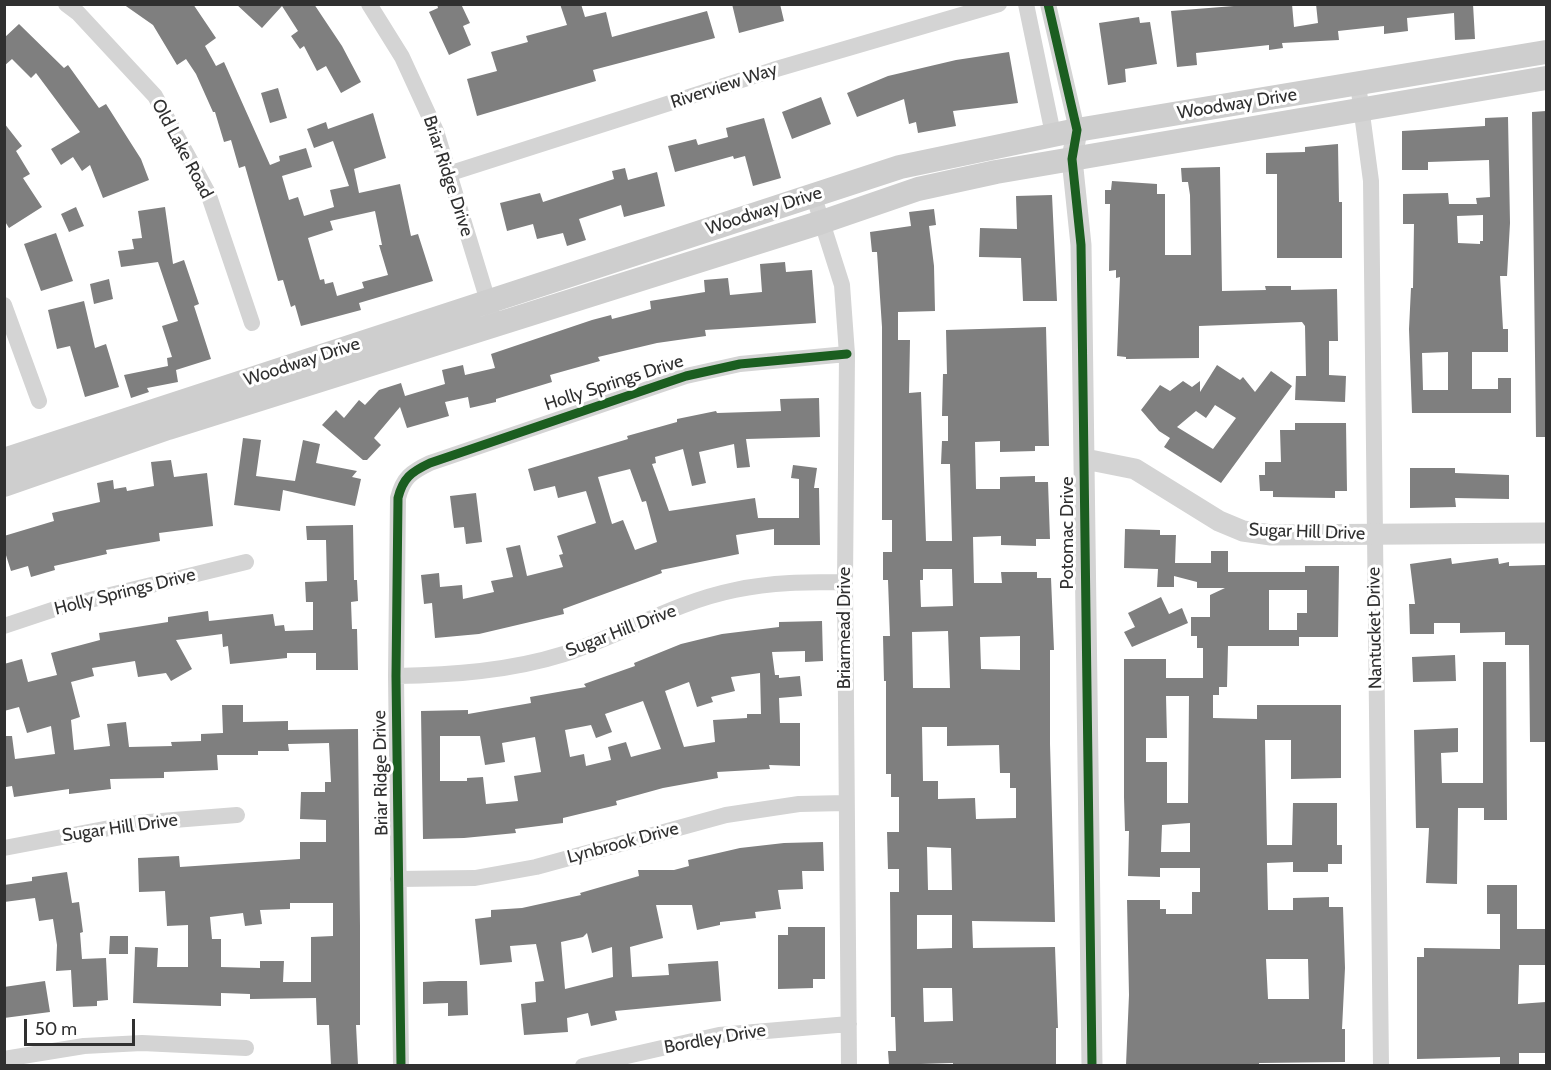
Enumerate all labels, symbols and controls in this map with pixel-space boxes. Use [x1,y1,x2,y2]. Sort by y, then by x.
street label: Riverview Way [668,59,780,113]
street label: Woodway Drive [1176,84,1298,124]
street label: Old Lake Road [147,96,217,202]
street label: Briar Ridge Drive [418,113,478,239]
street label: Woodway Drive [703,182,825,240]
street label: Woodway Drive [241,333,363,391]
street label: Holly Springs Drive [542,350,686,416]
street label: Potomac Drive [1057,477,1079,589]
street label: Sugar Hill Drive [1248,519,1366,545]
street label: Holly Springs Drive [52,564,198,620]
street label: Briarmead Drive [834,567,856,689]
street label: Nantucket Drive [1363,567,1387,689]
street label: Sugar Hill Drive [563,600,679,662]
street label: Briar Ridge Drive [369,710,393,836]
street label: Sugar Hill Drive [61,809,179,847]
street label: Lynbrook Drive [565,818,681,868]
scale bar [27,1007,138,1045]
text: 50 m [35,1018,77,1040]
street label: Bordley Drive [662,1019,768,1059]

